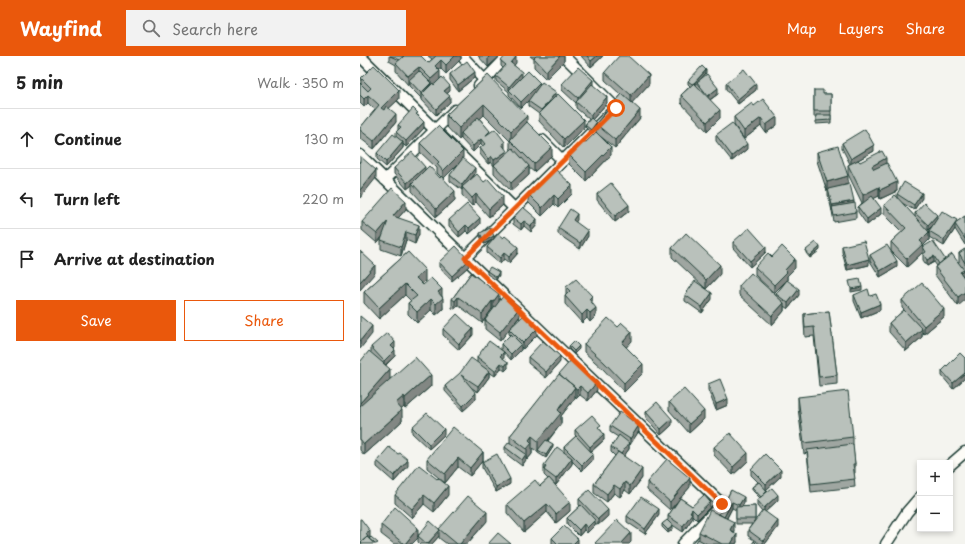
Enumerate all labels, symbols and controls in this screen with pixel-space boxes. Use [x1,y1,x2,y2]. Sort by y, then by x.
search box [126,10,406,46]
text: Wayfind [20,14,102,42]
icon: search [140,17,162,39]
text: Search here [172,17,258,40]
text: Map [787,18,817,39]
text: Layers [839,18,884,39]
text: Share [906,18,945,39]
text: 5 min [16,69,63,95]
text: Walk · 350 m [257,73,344,92]
route start [607,99,625,117]
text: Continue [54,127,122,150]
icon: ahead [16,128,38,150]
text: 130 m [305,129,344,148]
text: Turn left [54,187,120,210]
icon: left [16,188,38,210]
text: 220 m [302,189,344,208]
text: Arrive at destination [54,247,215,270]
icon: arrive [16,248,38,270]
button: Save [16,300,176,341]
button: Share [184,300,344,341]
map controls [917,460,953,532]
button: + [917,460,953,496]
route end [713,495,731,513]
button: − [917,496,953,532]

